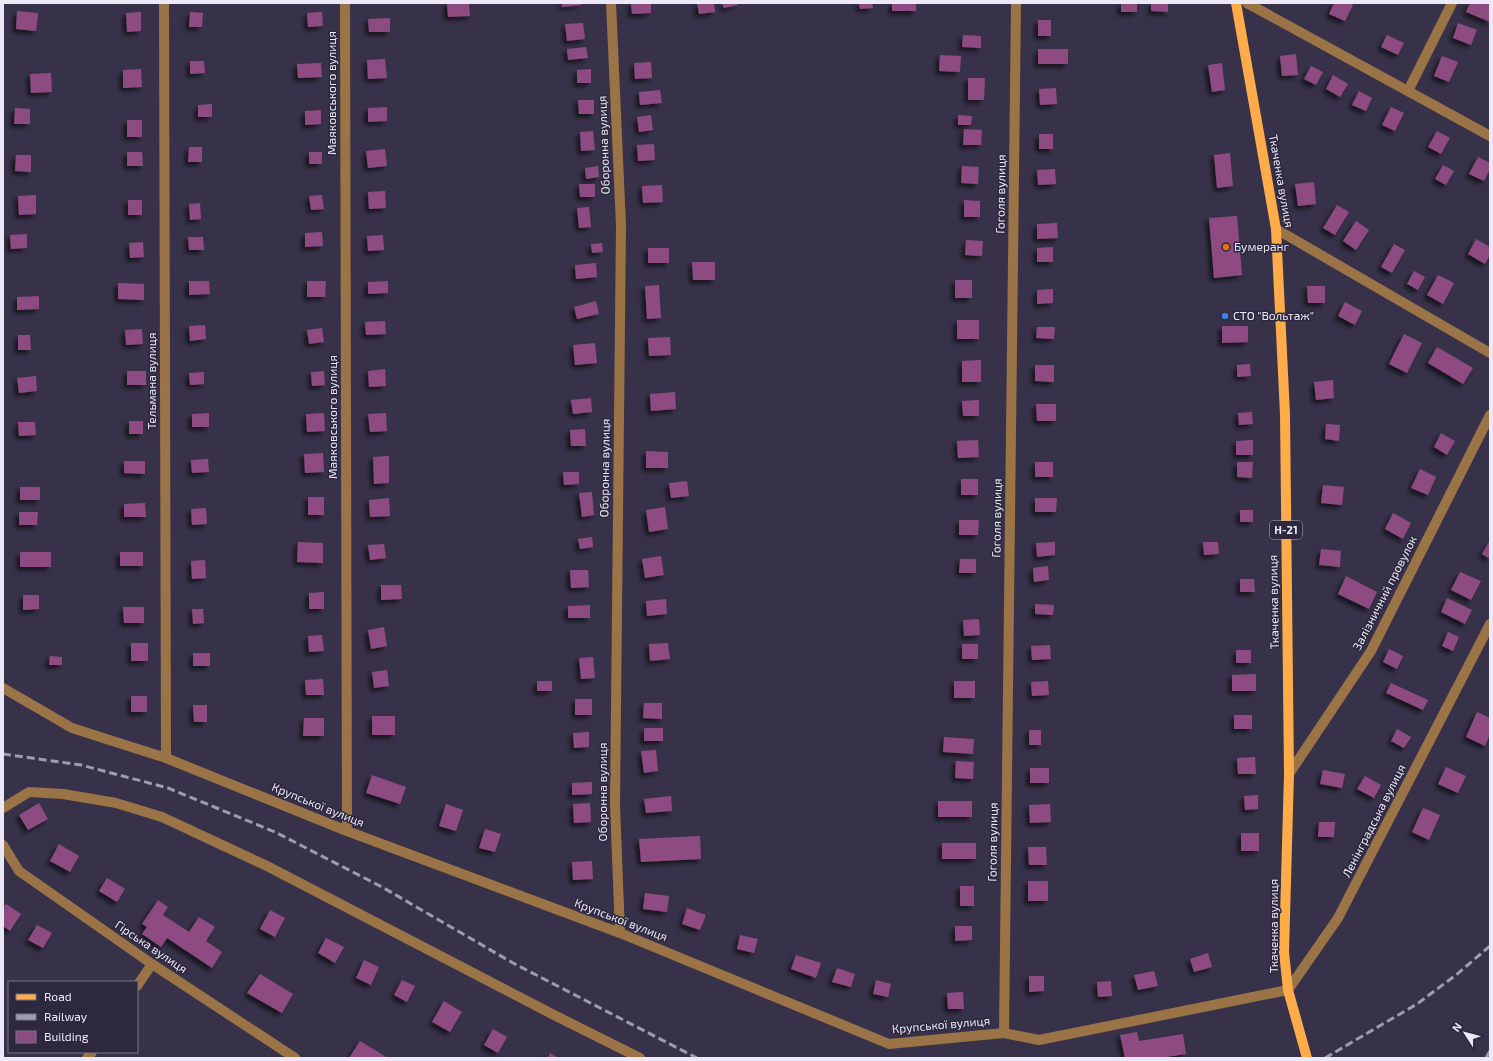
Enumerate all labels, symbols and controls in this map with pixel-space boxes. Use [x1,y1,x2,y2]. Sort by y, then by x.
street label: Маяковського вулиця [324,31,339,155]
street label: Оборонна вулиця [594,95,613,195]
street label: Ткаченка вулиця [1266,133,1297,229]
street label: Гоголя вулиця [992,154,1009,234]
place label: Бумеранг [1234,239,1290,254]
marker: Бумеранг [1221,242,1231,252]
place label: СТО "Вольтаж" [1233,308,1314,322]
marker: СТО "Вольтаж" [1220,311,1230,321]
street label: Тельмана вулиця [144,333,159,429]
street label: Маяковського вулиця [325,355,340,479]
street label: Оборонна вулиця [596,418,613,518]
street label: Гоголя вулиця [988,478,1005,558]
road number: Н-21 [1270,521,1302,539]
street label: Залізничний провулок [1349,533,1420,652]
street label: Ткаченка вулиця [1265,555,1282,649]
street label: Оборонна вулиця [595,743,610,841]
street label: Ленінградська вулиця [1338,762,1409,880]
street label: Крупської вулиця [270,779,367,830]
street label: Гоголя вулиця [984,802,1001,882]
street label: Ткаченка вулиця [1266,879,1281,973]
street label: Крупської вулиця [573,895,670,944]
street label: Гірська вулиця [112,917,190,976]
legend [8,981,138,1053]
text: Road [44,989,72,1003]
text: Railway [44,1009,88,1023]
street label: Крупської вулиця [891,1013,991,1036]
north arrow [1445,1013,1485,1053]
text: N [1449,1020,1464,1034]
text: Building [44,1029,89,1043]

